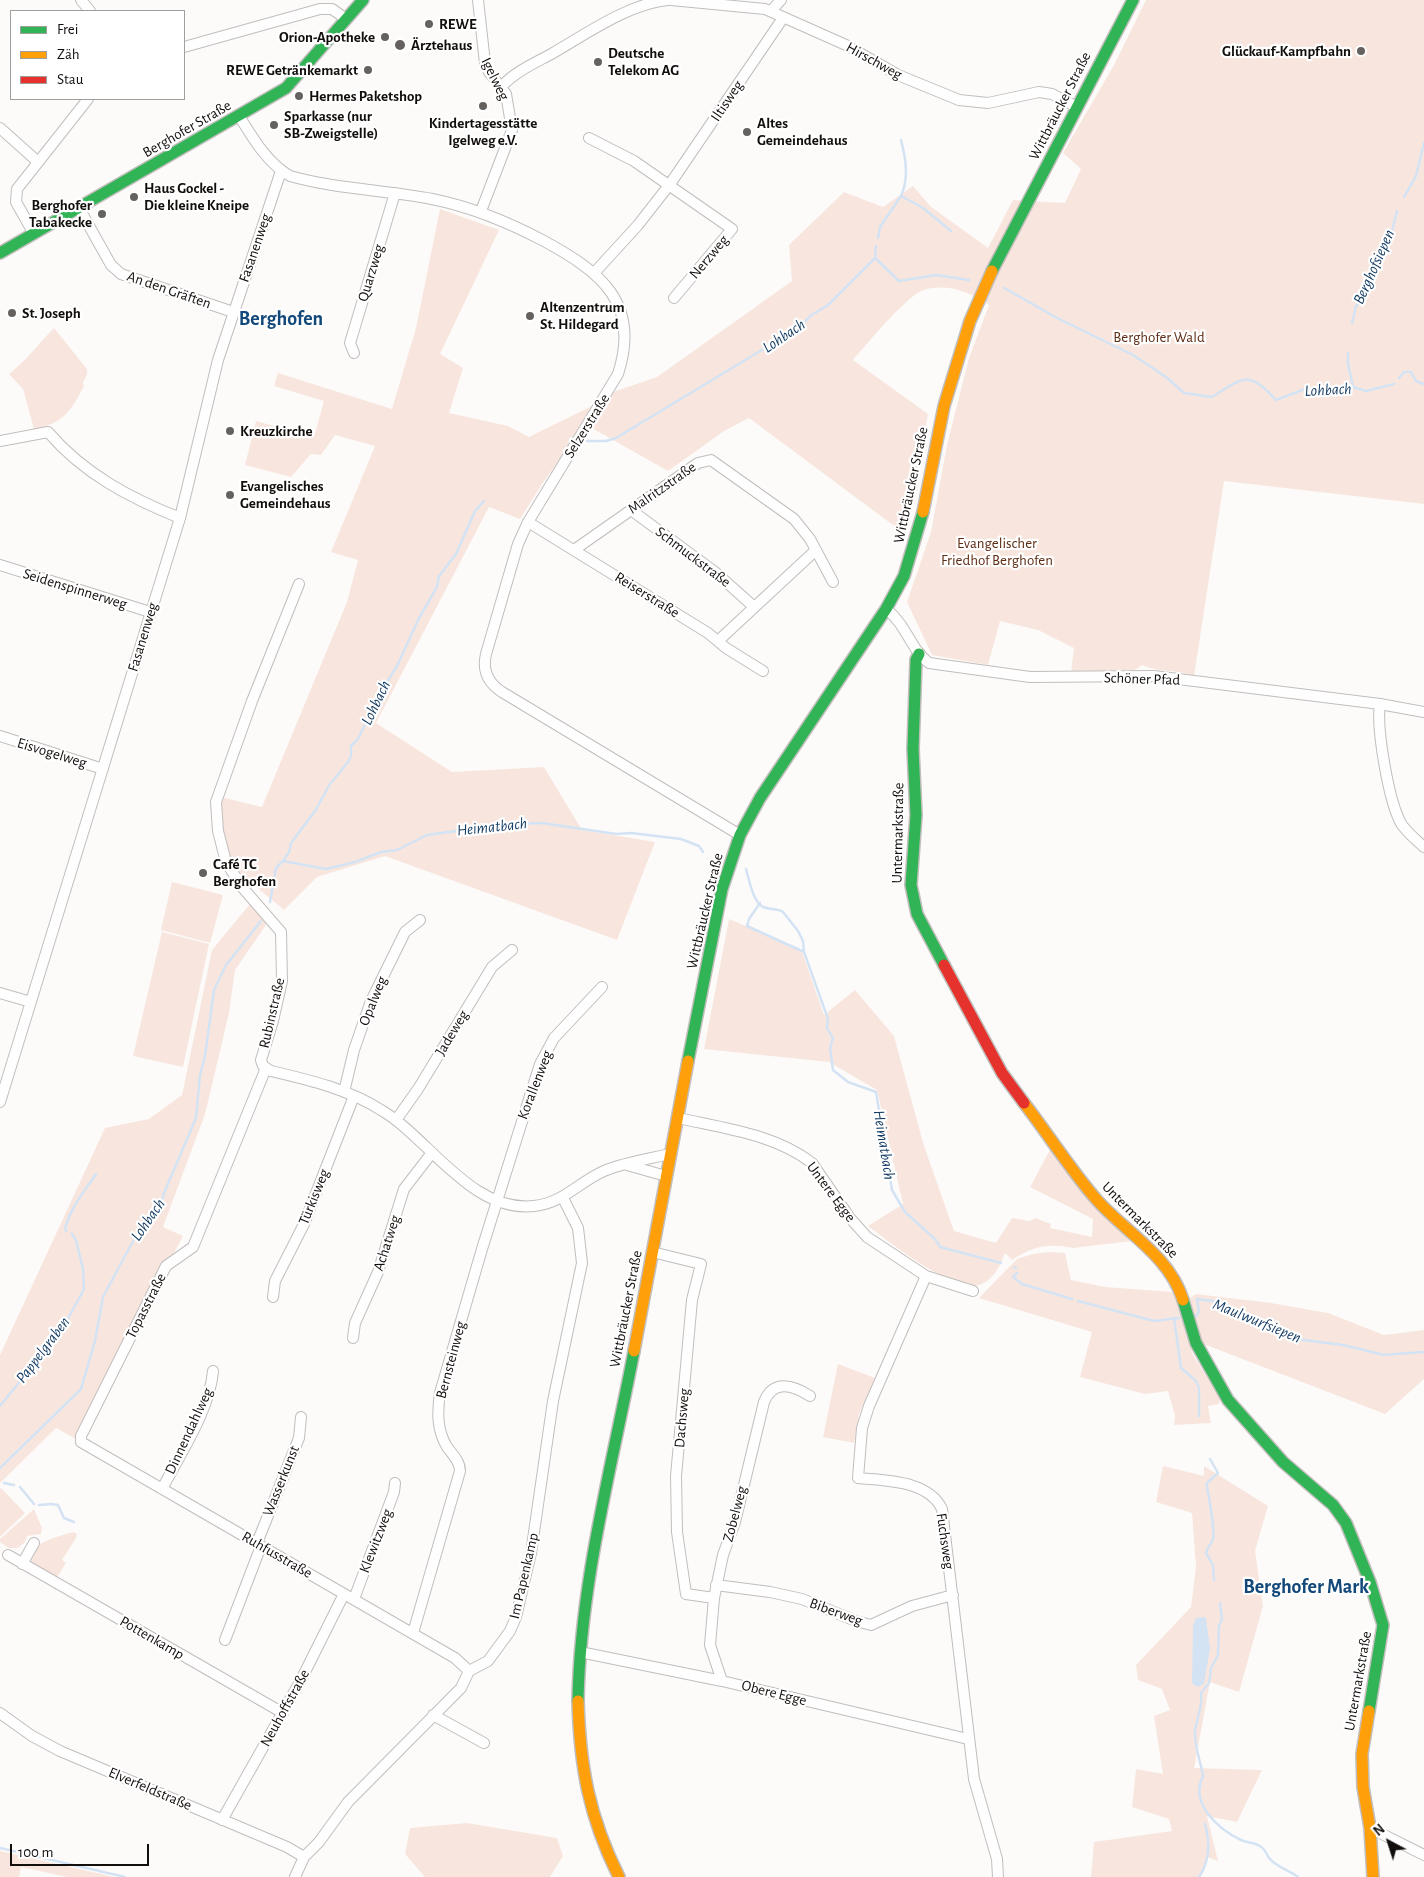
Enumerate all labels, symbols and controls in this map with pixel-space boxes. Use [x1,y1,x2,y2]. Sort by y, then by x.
legend [10,10,185,100]
place label: REWE [439,15,477,33]
marker: REWE [423,18,435,30]
text: Frei [57,22,78,37]
place label: Orion-Apotheke [279,28,375,46]
marker: Orion-Apotheke [379,31,391,43]
place label: Ärztehaus [411,36,472,54]
marker: Ärztehaus [393,38,407,52]
street label: Hirschweg [843,38,905,84]
place label: Glückauf-Kampfbahn [1222,42,1351,60]
place label: Deutsche Telekom AG [608,44,679,79]
marker: Glückauf-Kampfbahn [1355,45,1367,57]
text: Zäh [57,47,80,62]
street label: Wittbräucker Straße [1025,49,1095,163]
street label: Igelweg [477,55,513,103]
marker: Deutsche Telekom AG [592,56,604,68]
place label: REWE Getränkemarkt [226,61,358,79]
marker: REWE Getränkemarkt [362,64,374,76]
text: Stau [57,72,83,87]
street label: Iltisweg [707,77,747,125]
place label: Hermes Paketshop [309,87,422,105]
marker: Hermes Paketshop [293,90,305,102]
street label: Berghofer Straße [140,96,234,162]
marker: Kindertagesstätte Igelweg e.V. [477,100,489,112]
place label: Sparkasse (nur SB-Zweigstelle) [284,107,378,142]
place label: Kindertagesstätte Igelweg e.V. [429,114,537,149]
place label: Altes Gemeindehaus [757,114,848,149]
marker: Sparkasse (nur SB-Zweigstelle) [268,119,280,131]
marker: Altes Gemeindehaus [741,126,753,138]
place label: Haus Gockel - Die kleine Kneipe [144,179,249,214]
marker: Haus Gockel - Die kleine Kneipe [128,191,140,203]
place label: Berghofer Tabakecke [29,196,92,231]
marker: Berghofer Tabakecke [96,208,108,220]
street label: Fasanenweg [235,211,275,285]
water label: Berghofsiepen [1349,227,1399,307]
street label: Nerzweg [685,231,733,283]
street label: Quarzweg [354,242,388,304]
street label: An den Gräften [125,267,213,313]
place label: Altenzentrum St. Hildegard [540,298,625,333]
place label: St. Joseph [22,304,81,322]
marker: St. Joseph [6,307,18,319]
district label: Berghofen [239,307,323,331]
marker: Altenzentrum St. Hildegard [524,310,536,322]
water label: Lohbach [759,315,809,357]
park label: Berghofer Wald [1113,328,1205,346]
water label: Lohbach [1304,379,1352,401]
street label: Selzerstraße [560,391,614,461]
place label: Kreuzkirche [240,422,313,440]
marker: Kreuzkirche [224,425,236,437]
street label: Wittbräucker Straße [890,425,932,545]
street label: Malritzstraße [625,458,699,518]
place label: Evangelisches Gemeindehaus [240,477,331,512]
marker: Evangelisches Gemeindehaus [224,489,236,501]
street label: Schmuckstraße [652,523,734,591]
park label: Evangelischer Friedhof Berghofen [941,534,1053,569]
street label: Seidenspinnerweg [21,565,129,613]
street label: Reiserstraße [611,568,683,622]
street label: Fasanenweg [124,600,162,674]
street label: Schöner Pfad [1103,669,1181,689]
water label: Lohbach [357,678,395,728]
street label: Eisvogelweg [15,734,89,772]
street label: Untermarkstraße [888,782,908,884]
water label: Heimatbach [456,814,528,840]
street label: Wittbräucker Straße [683,851,727,971]
place label: Café TC Berghofen [213,855,276,890]
marker: Café TC Berghofen [197,867,209,879]
street label: Opalweg [355,974,391,1028]
street label: Rubinstraße [255,976,289,1050]
street label: Jadeweg [431,1007,473,1059]
street label: Korallenweg [514,1048,556,1122]
water label: Heimatbach [869,1109,899,1181]
street label: Untere Egge [803,1158,859,1226]
street label: Türkisweg [295,1166,333,1228]
street label: Untermarkstraße [1098,1178,1182,1262]
water label: Lohbach [127,1195,169,1245]
street label: Achatweg [370,1213,404,1273]
street label: Wittbräucker Straße [606,1249,646,1369]
street label: Topasstraße [122,1270,170,1342]
water label: Maulwurfsiepen [1210,1295,1304,1347]
water label: Pappelgraben [12,1313,74,1387]
street label: Bernsteinweg [432,1319,470,1401]
street label: Dinnendahlweg [161,1385,217,1477]
street label: Dachsweg [670,1387,694,1449]
street label: Wasserkunst [259,1443,303,1519]
street label: Zobelweg [719,1484,751,1544]
street label: Klewitzweg [356,1506,396,1576]
street label: Fuchsweg [932,1512,958,1570]
street label: Ruhfusstraße [239,1528,315,1582]
street label: Im Papenkamp [505,1531,543,1621]
district label: Berghofer Mark [1243,1575,1369,1599]
street label: Biberweg [807,1594,865,1630]
street label: Pottenkamp [117,1612,187,1664]
street label: Untermarkstraße [1340,1630,1376,1732]
street label: Neuhoffstraße [256,1666,314,1750]
street label: Obere Egge [740,1676,808,1710]
street label: Elverfeldstraße [106,1763,194,1815]
north arrow [1364,1817,1414,1867]
text: N [1371,1822,1388,1839]
scale bar [12,1834,151,1866]
text: 100 m [18,1845,53,1860]

